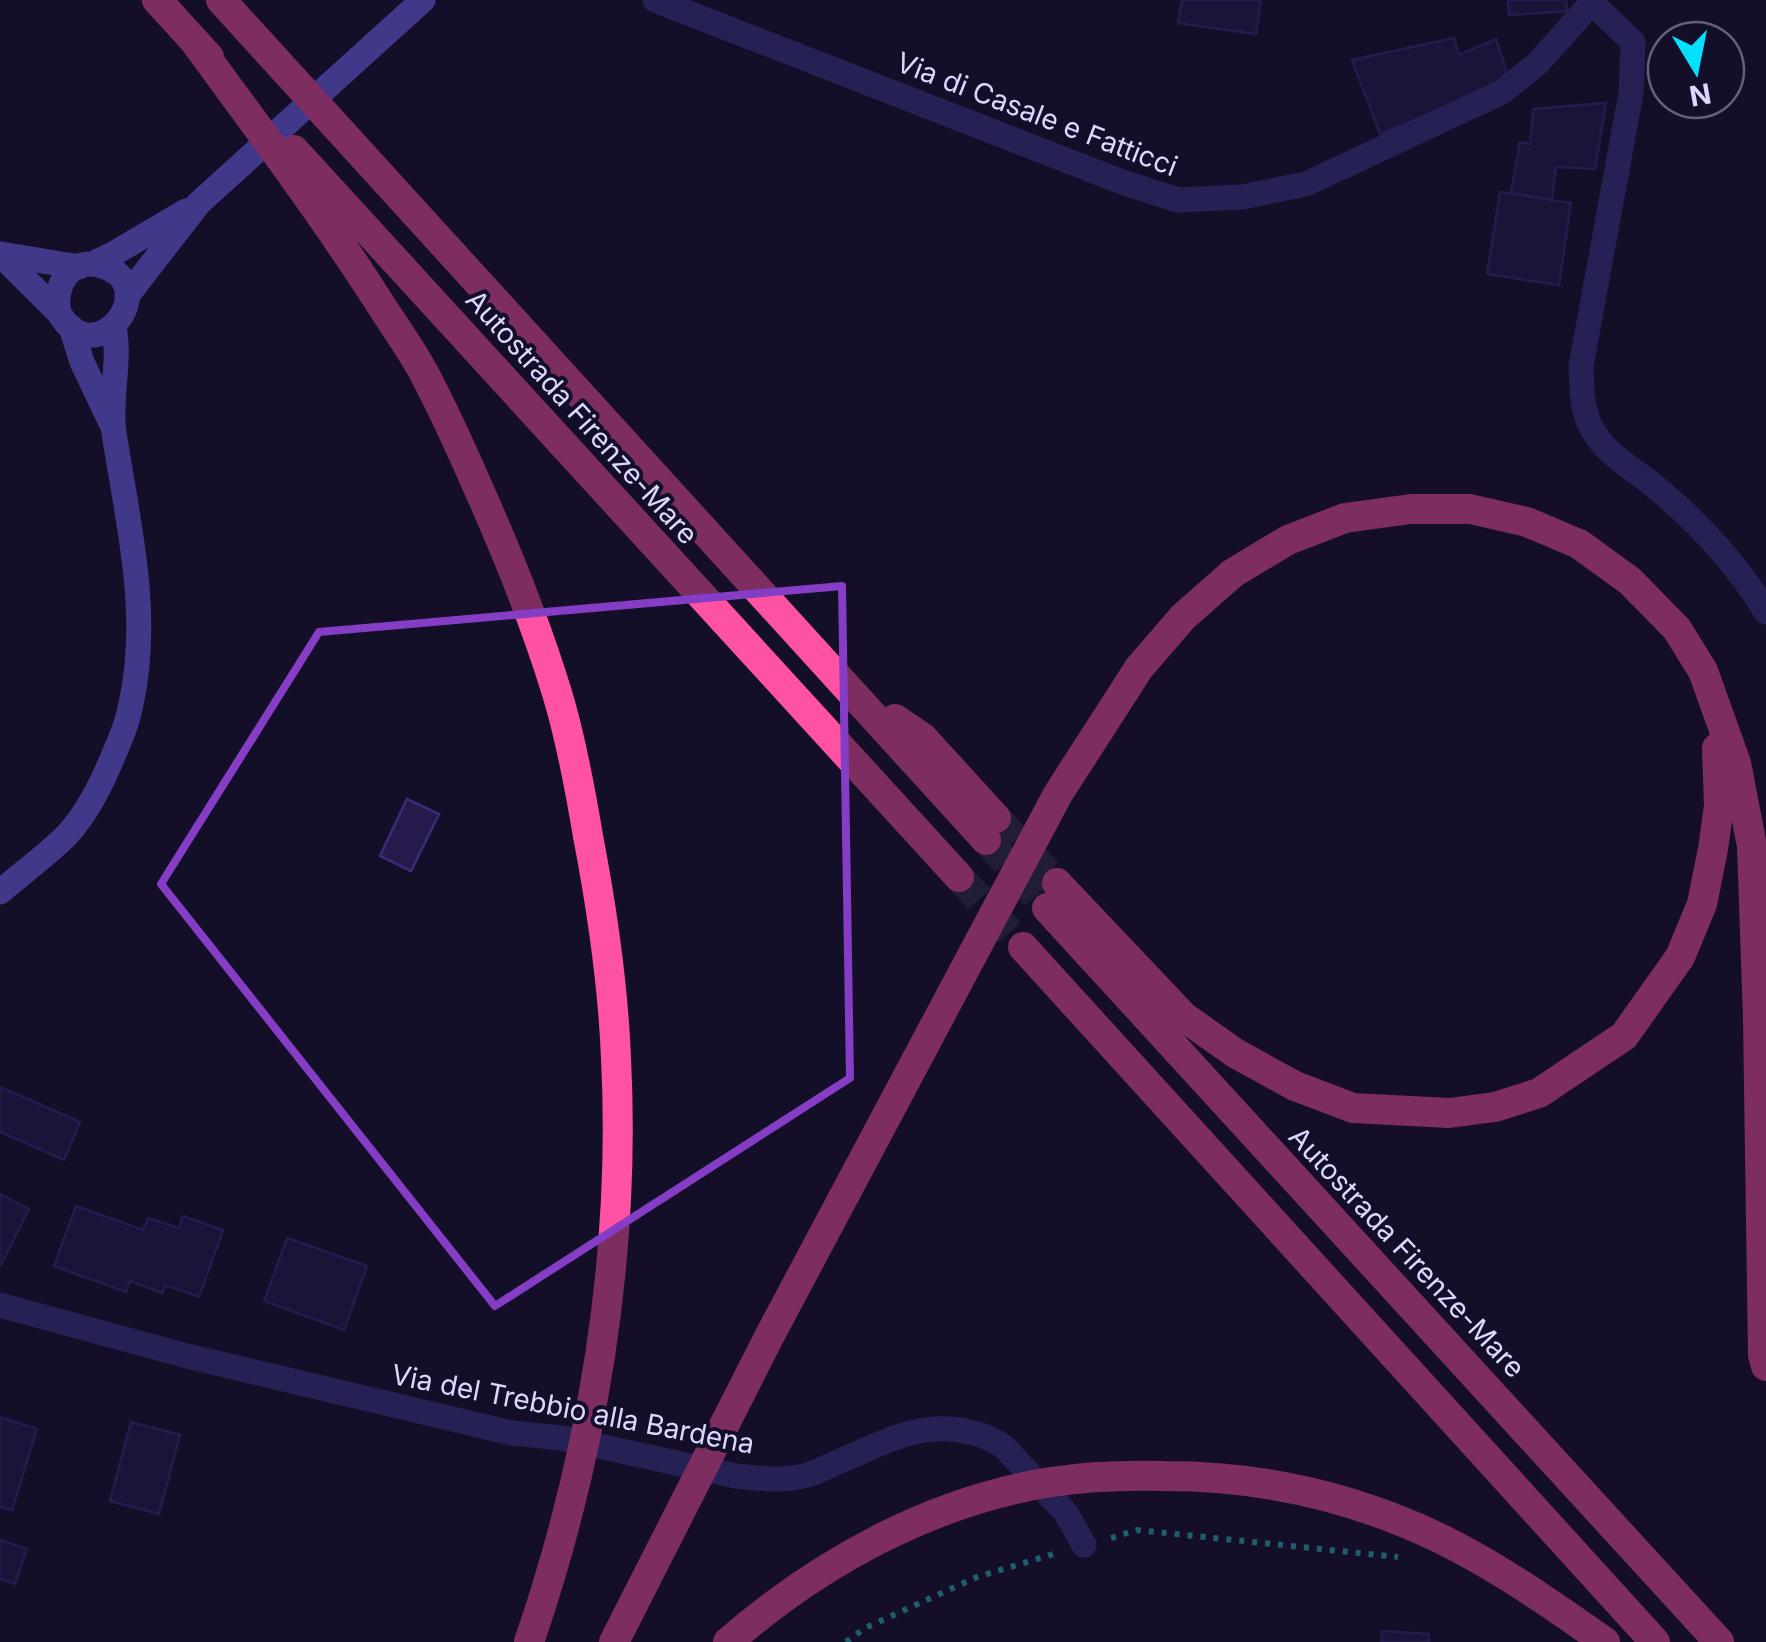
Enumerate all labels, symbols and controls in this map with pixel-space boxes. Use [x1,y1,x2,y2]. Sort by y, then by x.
north arrow [1646,20,1746,120]
street label: Via di Casale e Fatticci [892,45,1182,183]
text: N [1687,76,1714,113]
street label: Autostrada Firenze-Mare [459,283,705,551]
street label: Autostrada Firenze-Mare [1282,1120,1532,1384]
street label: Via del Trebbio alla Bardena [389,1357,757,1461]

